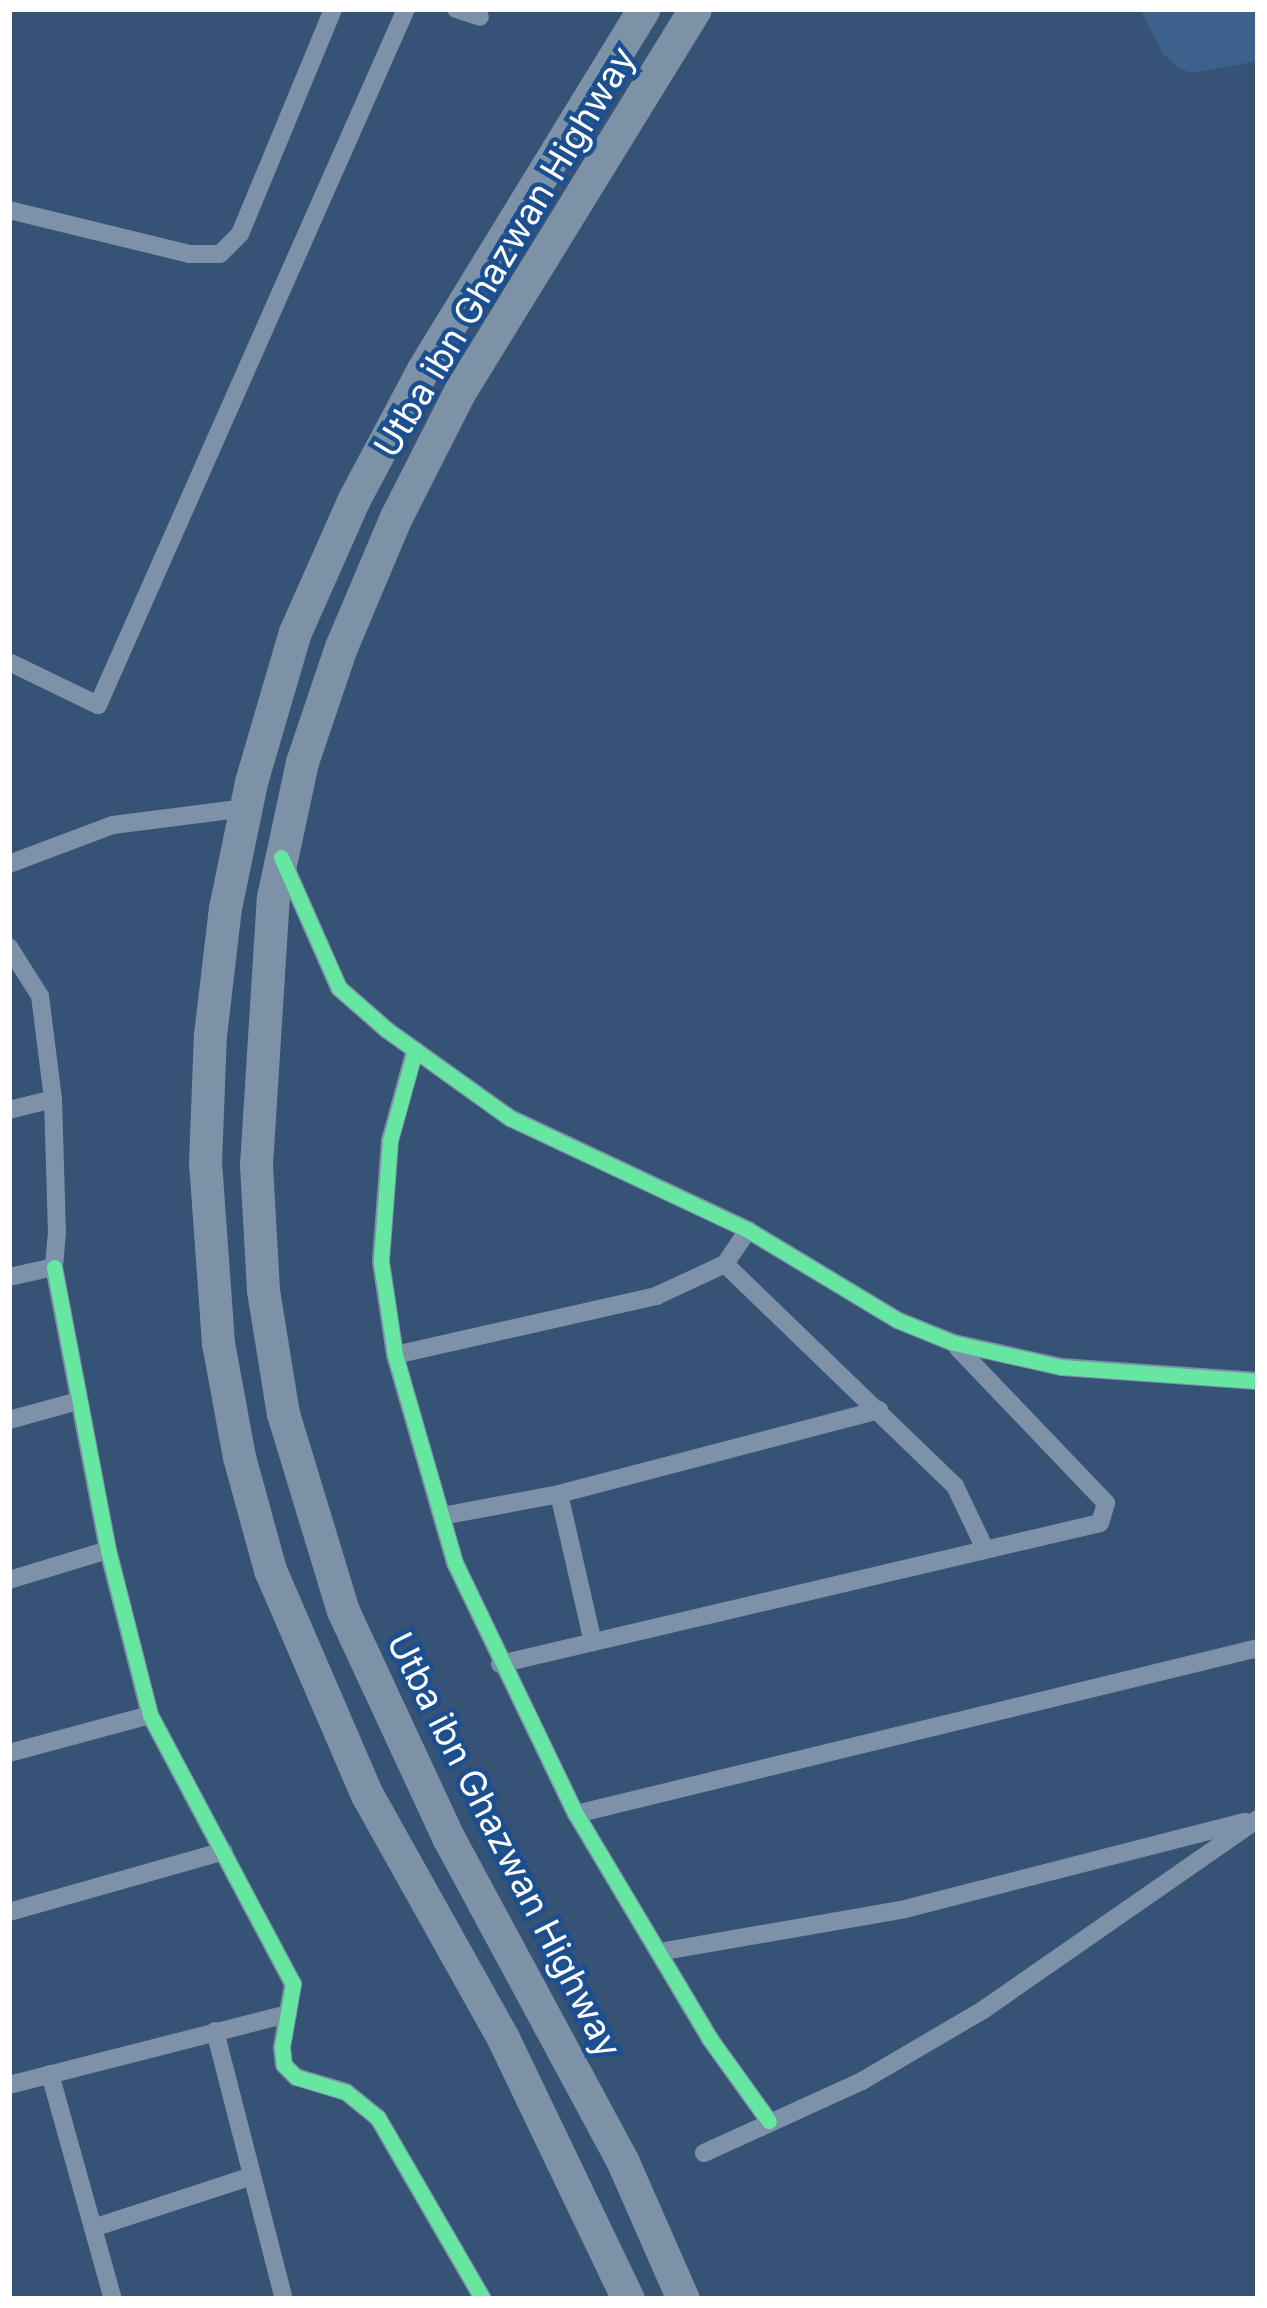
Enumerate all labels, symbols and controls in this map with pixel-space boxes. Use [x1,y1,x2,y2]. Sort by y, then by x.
street label: Utba ibn Ghazwan Highway [365,39,645,465]
street label: Utba ibn Ghazwan Highway [378,1625,630,2065]

